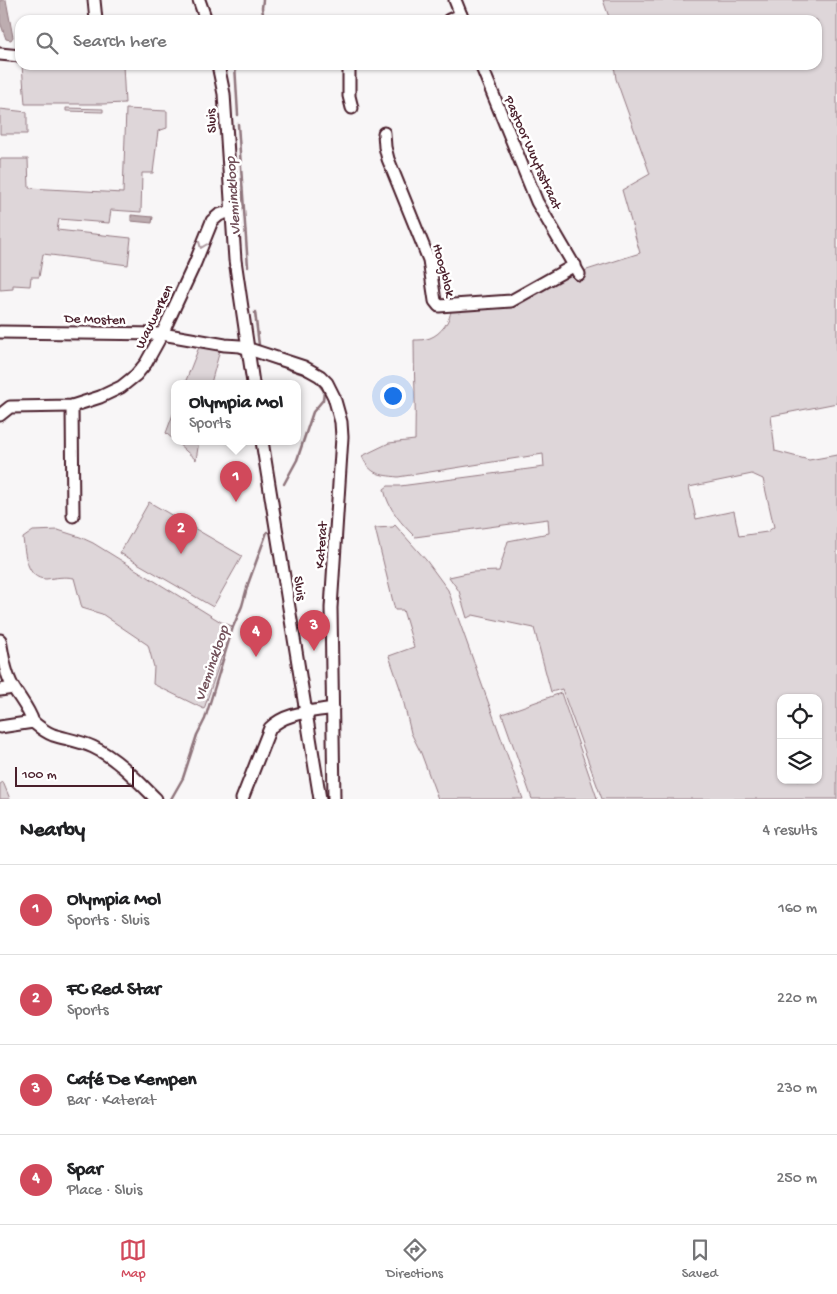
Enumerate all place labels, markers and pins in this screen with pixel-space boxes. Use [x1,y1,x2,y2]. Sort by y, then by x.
pin: 1 [220,461,252,502]
pin: 2 [165,513,197,554]
pin: 3 [298,610,330,651]
pin: 4 [240,616,272,657]

